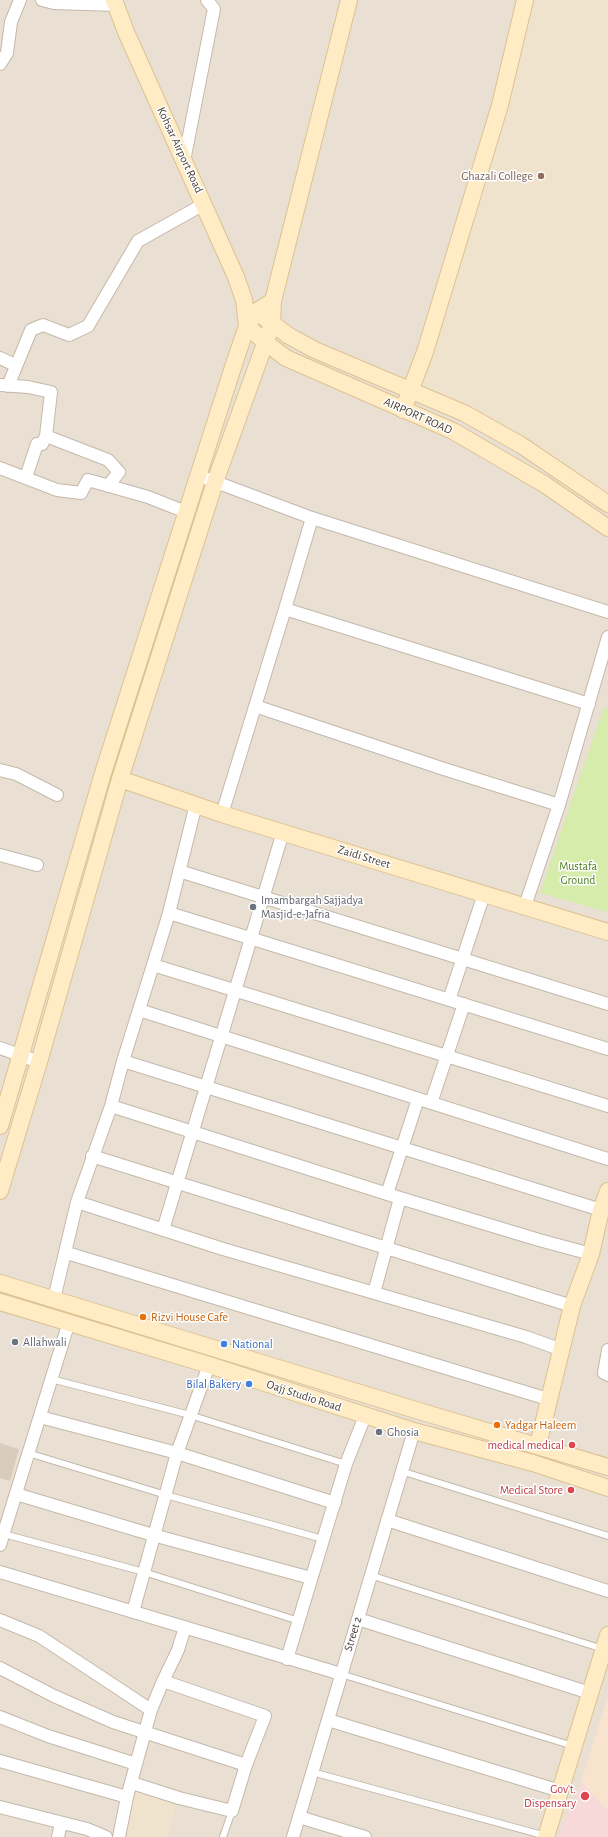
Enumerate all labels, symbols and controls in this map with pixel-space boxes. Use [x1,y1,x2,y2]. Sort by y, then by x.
street label: Kohsar Airport Road [154,105,206,195]
place label: Ghazali College [461,169,533,183]
marker: Ghazali College [536,171,546,181]
street label: AIRPORT ROAD [382,394,454,438]
street label: Zaidi Street [336,842,392,872]
park label: Mustafa Ground [559,859,597,887]
place label: Imambargah Sajjadya Masjid-e-Jafria [261,893,363,921]
marker: Imambargah Sajjadya Masjid-e-Jafria [248,902,258,912]
place label: Rizvi House Cafe [151,1310,228,1324]
marker: Rizvi House Cafe [138,1312,148,1322]
place label: Allahwali [23,1335,67,1349]
marker: Allahwali [10,1337,20,1347]
place label: National [232,1337,273,1351]
marker: National [219,1339,229,1349]
place label: Bilal Bakery [186,1377,241,1391]
street label: Oajj Studio Road [265,1377,343,1415]
marker: Bilal Bakery [244,1379,254,1389]
place label: Yadgar Haleem [505,1418,576,1432]
marker: Yadgar Haleem [492,1420,502,1430]
place label: Ghosia [387,1425,419,1439]
marker: Ghosia [374,1427,384,1437]
place label: medical medical [488,1438,564,1452]
marker: medical medical [567,1440,577,1450]
place label: Medical Store [500,1483,563,1497]
marker: Medical Store [566,1485,576,1495]
street label: Street 2 [341,1615,365,1653]
place label: Gov't. Dispensary [524,1782,576,1810]
marker: Gov't. Dispensary [579,1790,591,1802]

